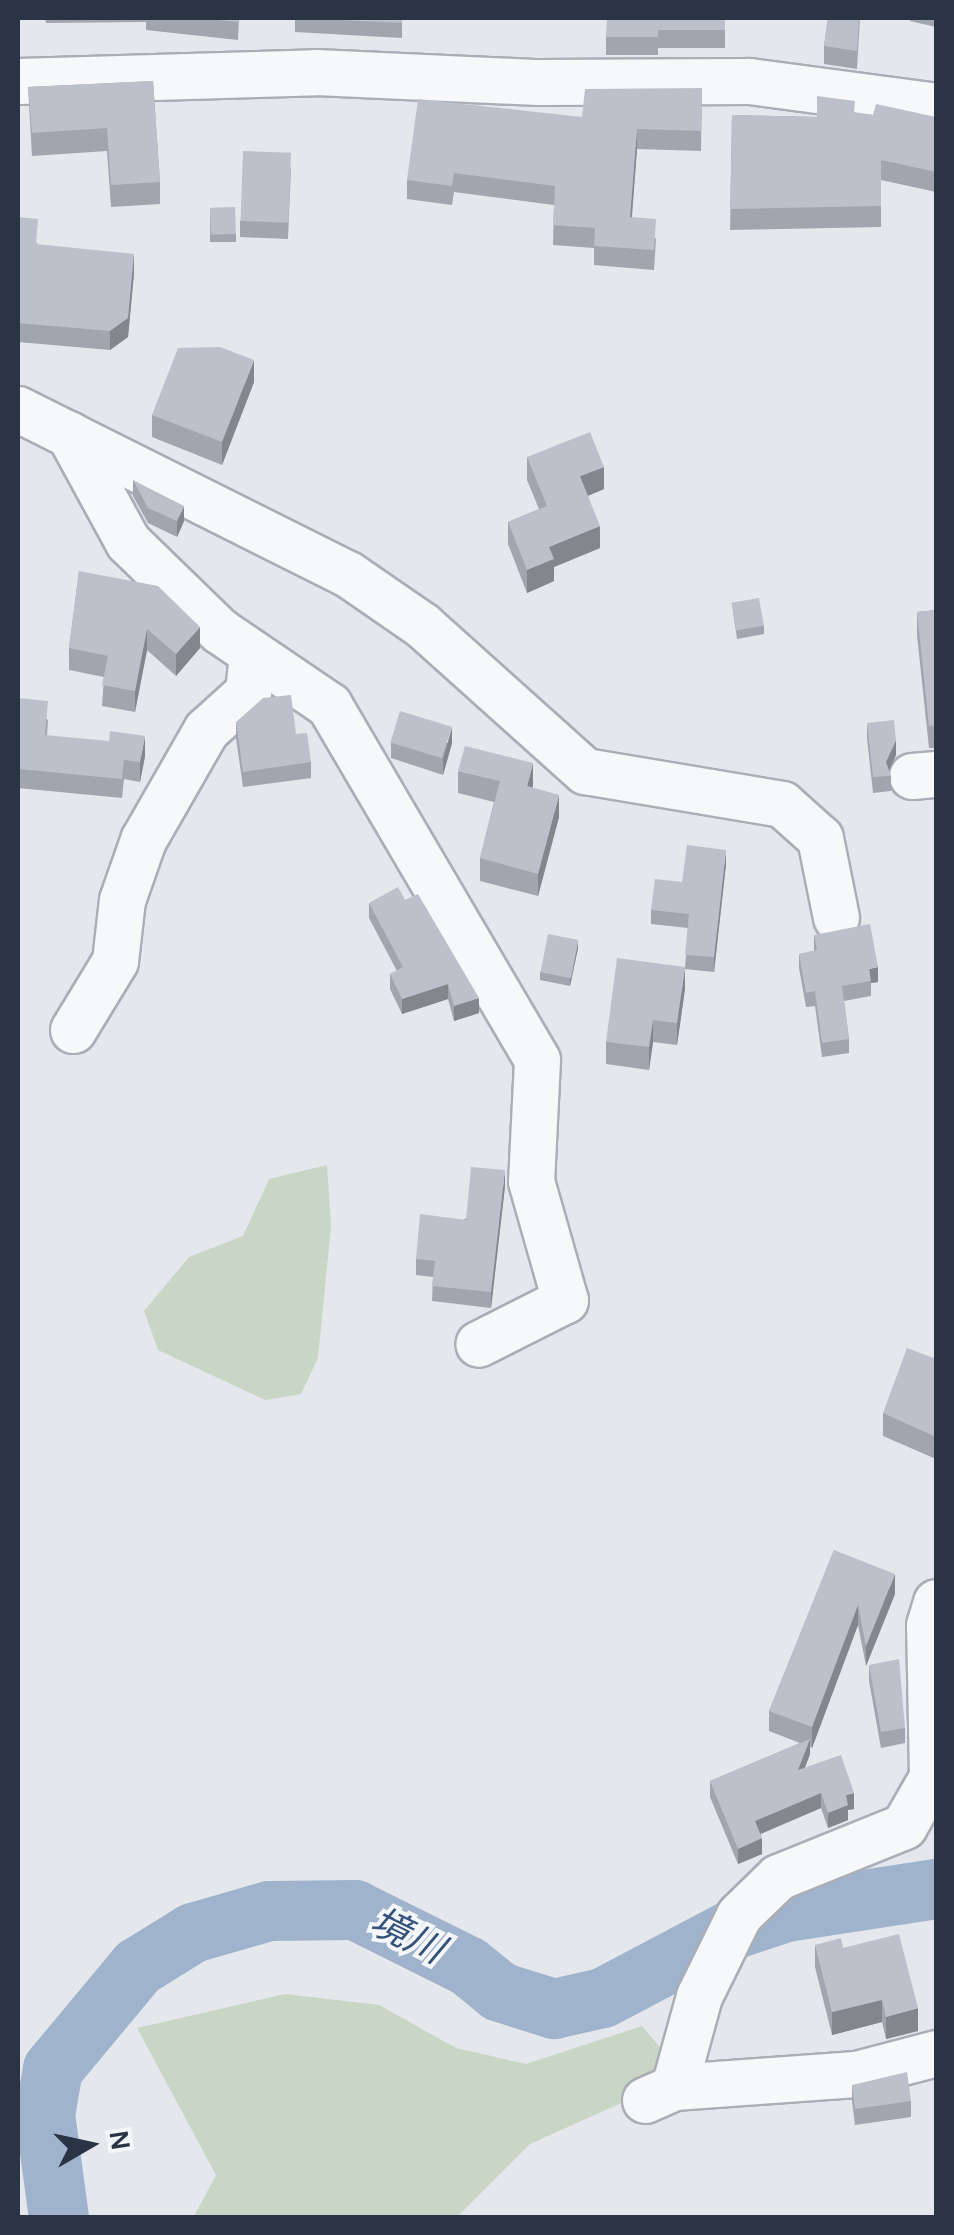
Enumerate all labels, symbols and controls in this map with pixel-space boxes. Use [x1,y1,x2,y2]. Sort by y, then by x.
water label: 境川 [363,1899,451,1973]
north arrow [40,2095,140,2195]
text: N [102,2128,138,2153]

